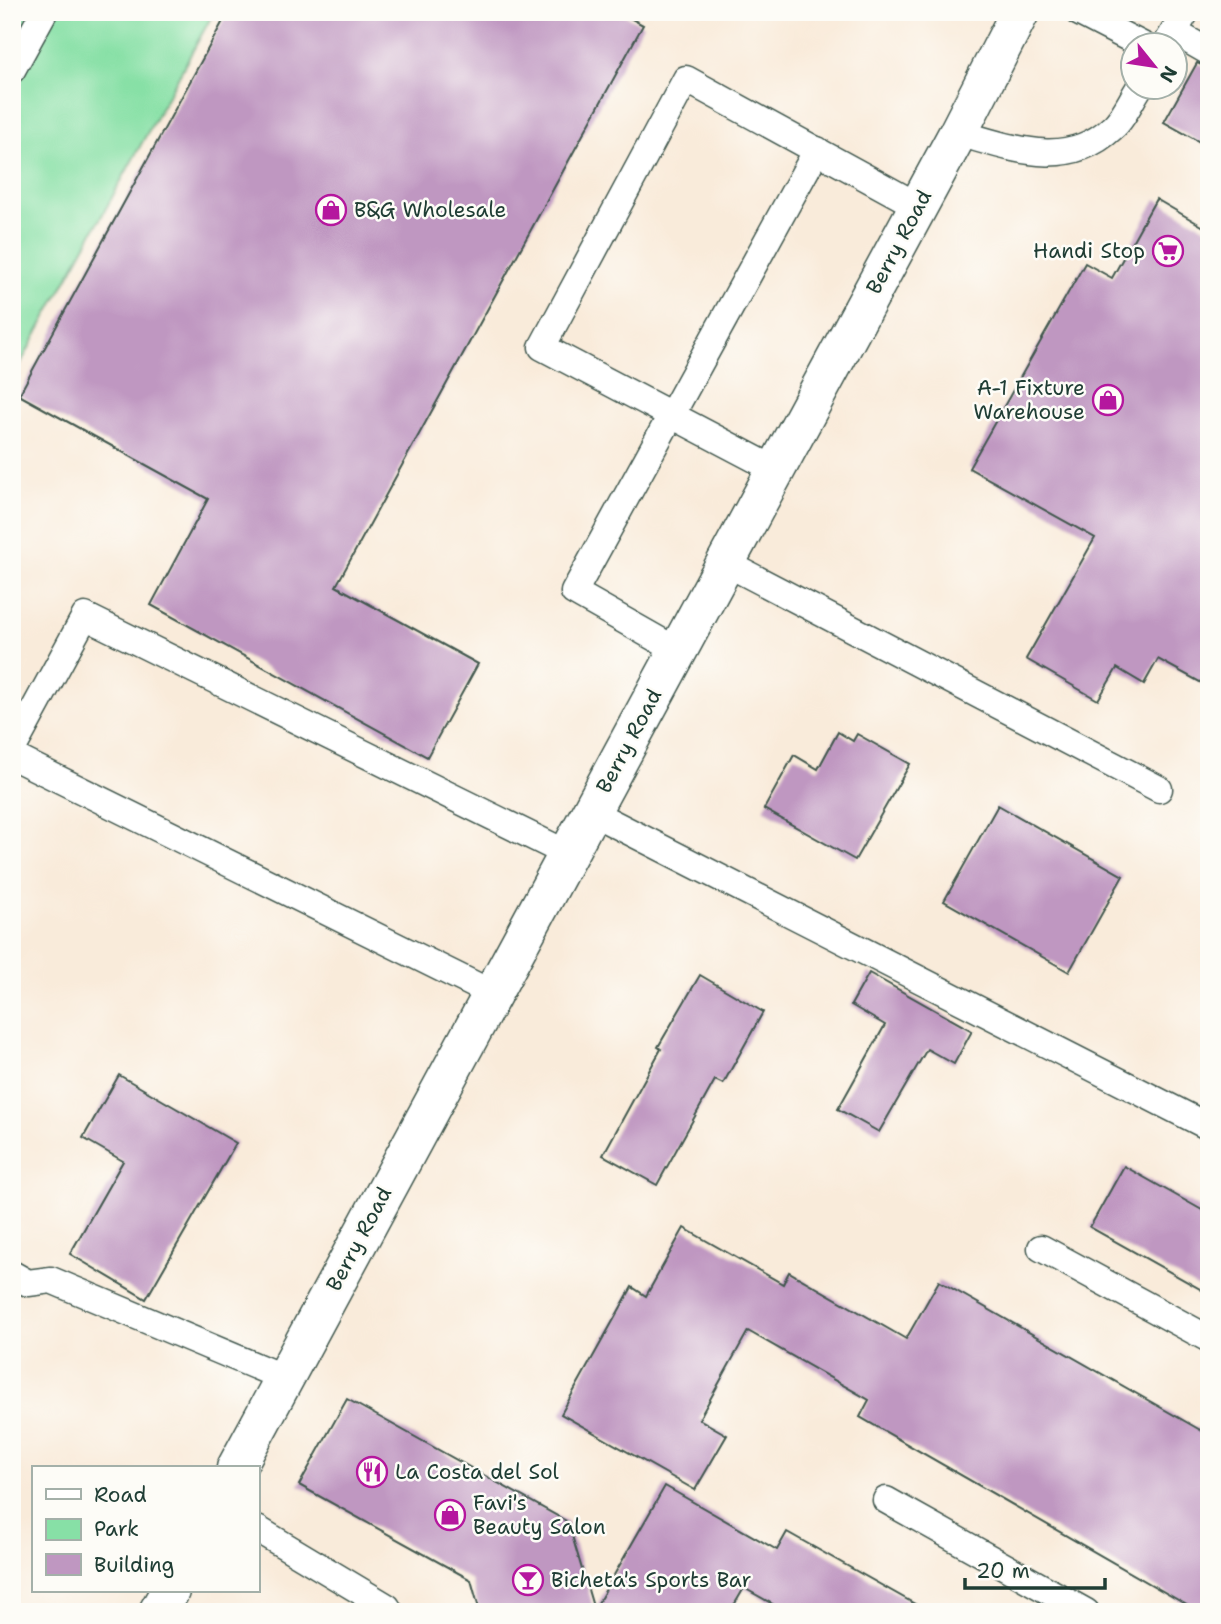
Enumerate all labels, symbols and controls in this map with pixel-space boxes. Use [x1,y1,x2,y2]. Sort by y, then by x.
north arrow [1120,32,1190,102]
text: N [1154,61,1183,87]
street label: Berry Road [860,185,938,299]
shop icon: B&G Wholesale [314,193,348,227]
place label: B&G Wholesale [354,196,507,224]
supermarket icon: Handi Stop [1151,234,1185,268]
place label: Handi Stop [1033,237,1145,265]
place label: A-1 Fixture Warehouse [973,374,1085,426]
shop icon: A-1 Fixture Warehouse [1091,383,1125,417]
street label: Berry Road [590,684,668,798]
street label: Berry Road [320,1182,398,1296]
restaurant icon: La Costa del Sol [355,1455,389,1489]
place label: La Costa del Sol [395,1458,560,1486]
legend [32,1466,259,1592]
text: Road [94,1481,147,1509]
place label: Favi's Beauty Salon [473,1489,606,1541]
shop icon: Favi's Beauty Salon [433,1498,467,1532]
text: Park [94,1515,139,1543]
scale bar [965,1547,1106,1591]
text: Building [94,1551,174,1579]
text: 20 m [976,1557,1030,1585]
bar icon: Bicheta's Sports Bar [511,1563,545,1597]
place label: Bicheta's Sports Bar [551,1566,752,1594]

